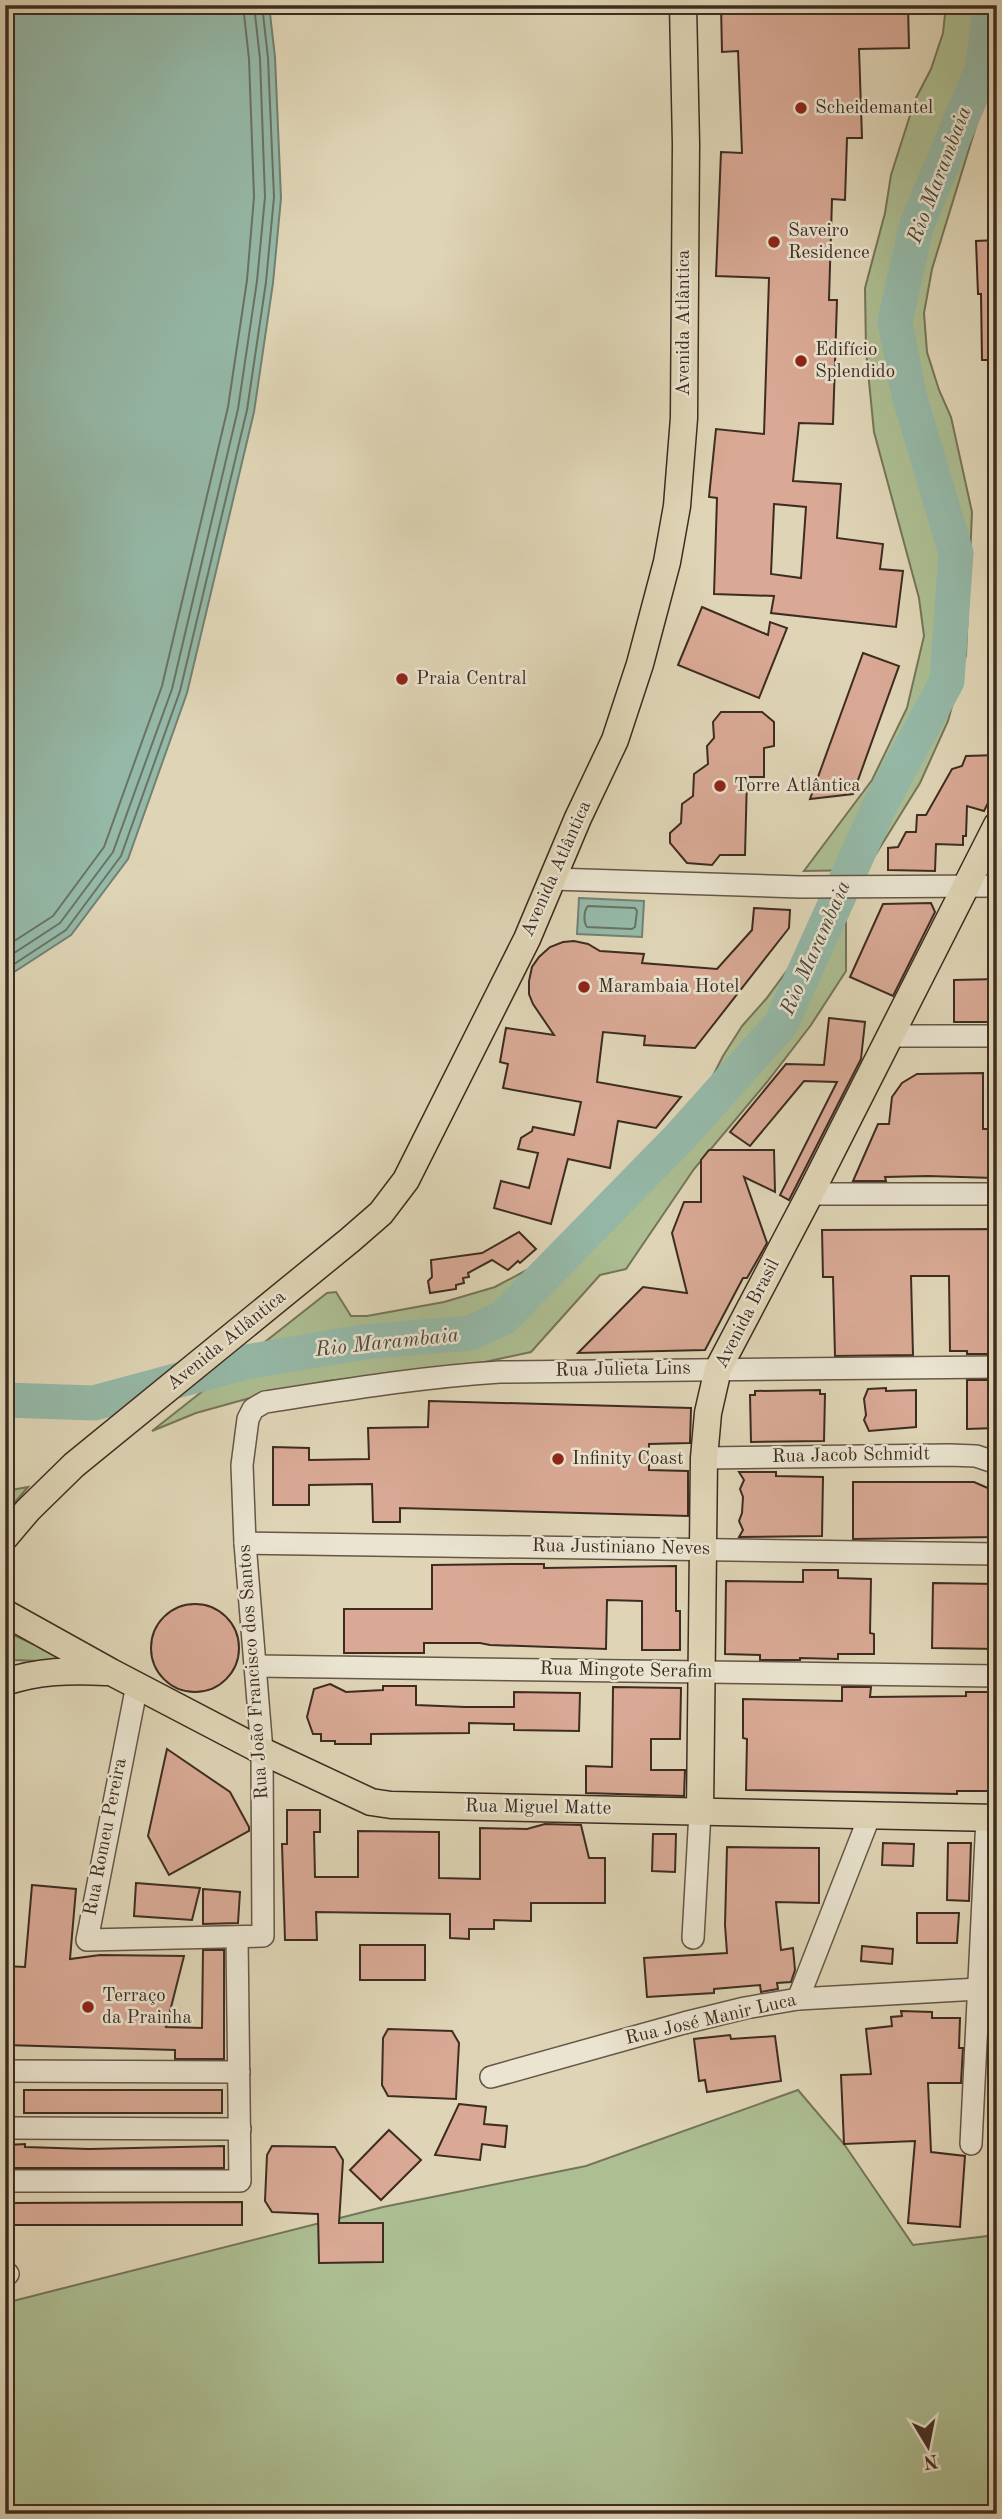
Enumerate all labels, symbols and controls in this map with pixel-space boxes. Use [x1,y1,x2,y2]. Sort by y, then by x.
place label: Scheidemantel [815,99,933,118]
marker: Scheidemantel [793,100,809,116]
water label: Rio Marambaia [904,104,976,247]
place label: Saveiro Residence [788,222,870,263]
marker: Saveiro Residence [766,234,782,250]
street label: Avenida Atlântica [675,249,694,396]
place label: Edifício Splendido [815,341,895,382]
marker: Edifício Splendido [793,353,809,369]
place label: Praia Central [416,670,527,689]
marker: Praia Central [394,671,410,687]
place label: Torre Atlântica [734,777,861,796]
marker: Torre Atlântica [712,778,728,794]
street label: Avenida Atlântica [519,798,596,940]
water label: Rio Marambaia [777,878,855,1019]
place label: Marambaia Hotel [598,978,739,997]
marker: Marambaia Hotel [576,979,592,995]
street label: Avenida Brasil [712,1256,784,1372]
street label: Avenida Atlântica [164,1287,290,1395]
water label: Rio Marambaia [313,1325,460,1361]
street label: Rua Julieta Lins [555,1359,691,1381]
street label: Rua Jacob Schmidt [772,1445,930,1467]
place label: Infinity Coast [572,1450,684,1469]
marker: Infinity Coast [550,1451,566,1467]
street label: Rua Justiniano Neves [532,1537,710,1559]
street label: Rua João Francisco dos Santos [236,1544,272,1800]
street label: Rua Mingote Serafim [539,1660,713,1682]
street label: Rua Romeu Pereira [81,1756,131,1917]
street label: Rua Miguel Matte [465,1797,611,1819]
place label: Terraço da Prainha [102,1987,192,2028]
street label: Rua José Manir Luca [624,1991,799,2049]
marker: Terraço da Prainha [80,1999,96,2015]
north arrow [894,2410,964,2480]
text: N [921,2450,939,2471]

